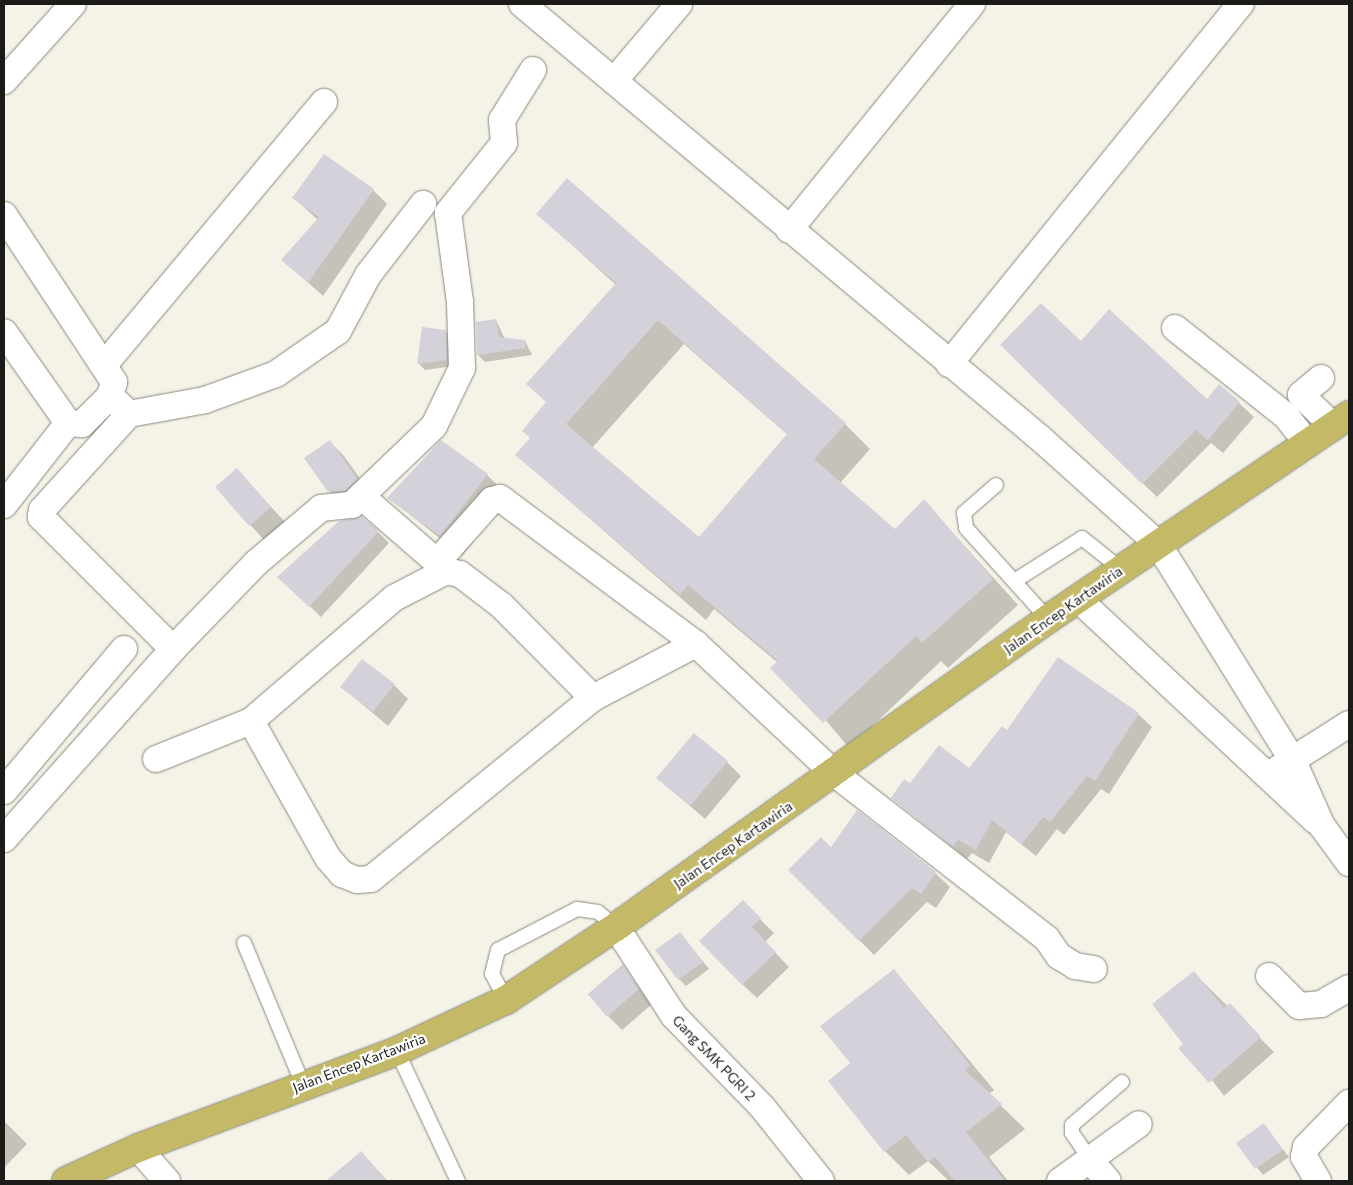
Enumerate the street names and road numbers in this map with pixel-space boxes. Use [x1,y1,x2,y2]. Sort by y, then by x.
street label: Jalan Encep Kartawiria [1000,563,1126,657]
street label: Jalan Encep Kartawiria [670,798,796,892]
street label: Gang SMK PGRI 2 [669,1012,759,1104]
street label: Jalan Encep Kartawiria [290,1030,428,1096]

